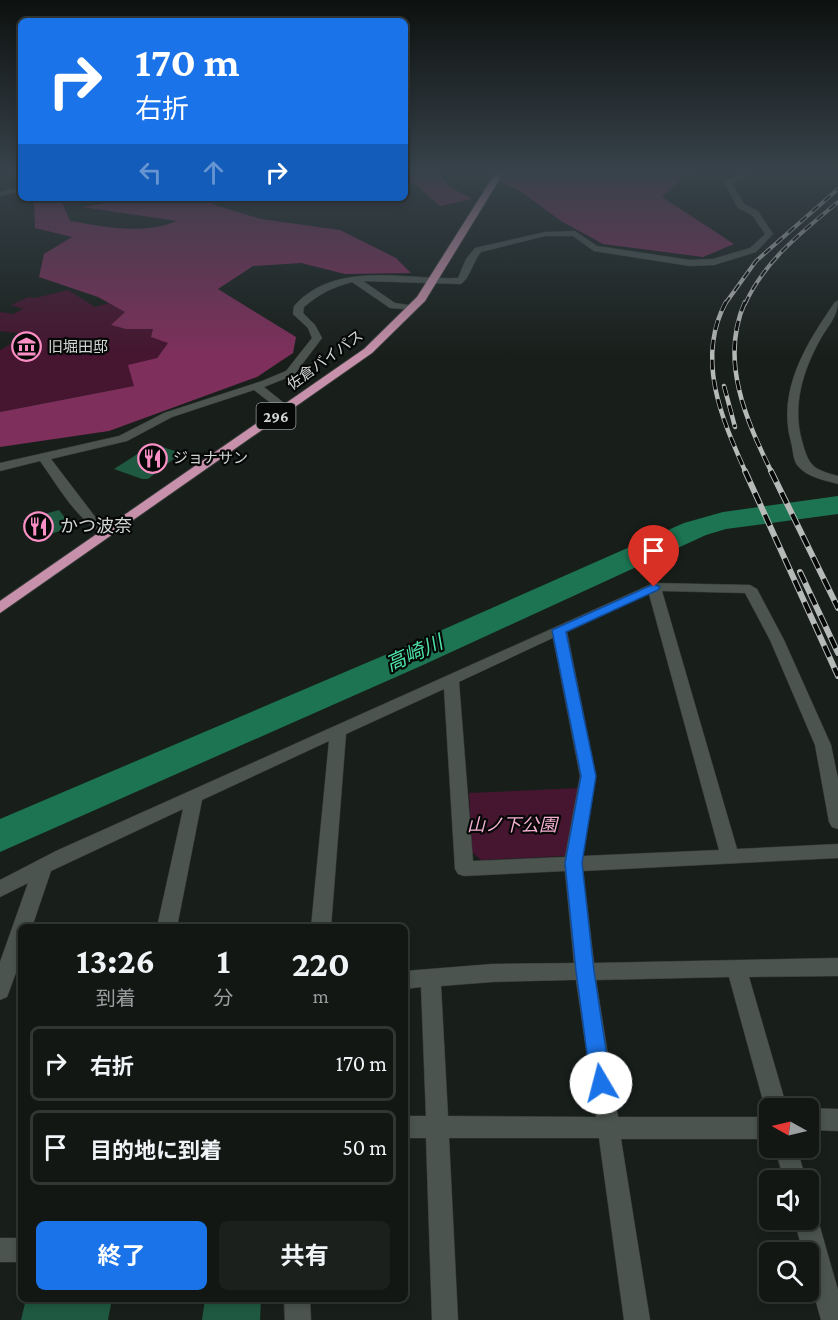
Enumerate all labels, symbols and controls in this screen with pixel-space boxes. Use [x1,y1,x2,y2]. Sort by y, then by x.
text: 170 m [135,38,240,85]
icon: right [36,42,114,120]
text: 右折 [135,94,189,124]
icon: left [134,156,167,189]
icon: ahead [197,156,230,189]
icon: right [260,156,293,189]
street label: 佐倉バイパス [284,327,366,393]
museum icon: 旧堀田邸 [11,331,43,363]
place label: 旧堀田邸 [48,339,108,355]
road number: 296 [256,403,296,429]
restaurant icon: ジョナサン [136,442,168,474]
place label: ジョナサン [173,450,248,466]
restaurant icon: かつ波奈 [23,510,55,542]
place label: かつ波奈 [60,516,132,536]
pin [628,525,679,587]
icon: arrive [637,534,670,567]
water label: 高崎川 [382,630,448,675]
park label: 山ノ下公園 [467,815,560,835]
text: 13:26 [76,941,155,981]
text: 1 [217,941,230,981]
text: 220 [292,944,350,984]
text: m [313,985,329,1007]
text: 到着 [96,987,136,1009]
text: 分 [213,987,233,1009]
icon: right [39,1047,72,1080]
text: 170 m [336,1051,387,1076]
position arrow [569,1051,633,1115]
text: 右折 [90,1054,134,1079]
north arrow [759,1098,819,1158]
map controls [759,1098,819,1302]
icon: arrive [39,1131,72,1164]
text: 50 m [342,1135,387,1160]
text: 目的地に到着 [90,1138,222,1163]
button: sound [759,1170,819,1230]
button: 終了 [36,1221,207,1290]
button: 共有 [219,1221,390,1290]
button: search [759,1242,819,1302]

